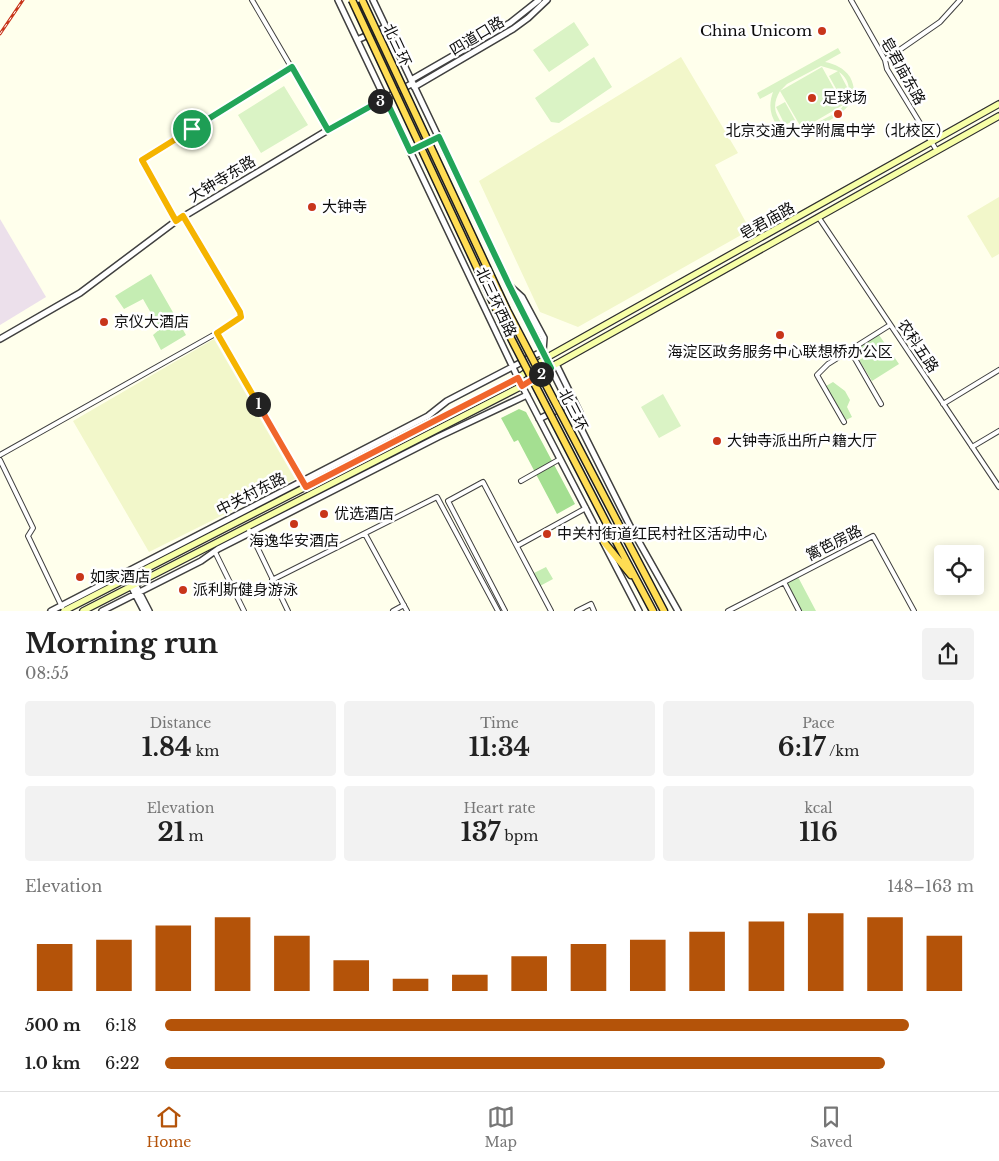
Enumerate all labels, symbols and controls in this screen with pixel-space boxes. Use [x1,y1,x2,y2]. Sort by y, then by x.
street label: 四道口路 [446,12,507,59]
street label: 北三环 [379,20,416,69]
place label: China Unicom [700,21,812,40]
marker: China Unicom [816,25,828,37]
street label: 皂君庙东路 [877,33,930,108]
pin: 3 [368,88,392,114]
place label: 足球场 [822,88,867,107]
text: 3 [376,92,385,110]
marker: 足球场 [806,92,818,104]
pin [171,108,213,150]
marker: 北京交通大学附属中学（北校区） [832,108,844,120]
icon: arrive [178,115,206,143]
place label: 北京交通大学附属中学（北校区） [725,121,951,140]
street label: 大钟寺东路 [185,151,259,206]
place label: 大钟寺 [322,197,367,216]
street label: 皂君庙路 [736,198,798,243]
marker: 大钟寺 [306,201,318,213]
street label: 北三环西路 [472,264,521,340]
place label: 京仪大酒店 [114,312,189,331]
marker: 京仪大酒店 [98,316,110,328]
street label: 农科五路 [894,316,943,376]
marker: 海淀区政务服务中心联想桥办公区 [774,329,786,341]
place label: 海淀区政务服务中心联想桥办公区 [667,342,893,361]
pin: 2 [528,362,554,386]
text: 2 [537,365,546,383]
street label: 北三环 [555,385,592,434]
pin: 1 [246,392,270,416]
text: 1 [255,395,262,413]
place label: 大钟寺派出所户籍大厅 [727,431,877,450]
marker: 大钟寺派出所户籍大厅 [711,435,723,447]
street label: 中关村东路 [213,468,289,519]
place label: 优选酒店 [334,504,394,523]
marker: 优选酒店 [318,508,330,520]
marker: 海逸华安酒店 [288,518,300,530]
street label: 篱笆房路 [803,520,865,565]
place label: 中关村街道红民村社区活动中心 [557,524,767,543]
marker: 中关村街道红民村社区活动中心 [541,528,553,540]
place label: 海逸华安酒店 [249,531,339,550]
map controls [934,545,984,595]
button: locate [934,545,984,595]
place label: 如家酒店 [90,567,150,586]
marker: 如家酒店 [74,571,86,583]
place label: 派利斯健身游泳 [193,580,298,599]
marker: 派利斯健身游泳 [177,584,189,596]
text: Morning run [25,626,218,661]
button: share [922,628,974,680]
text: 08:55 [25,663,69,683]
text: Distance [150,714,211,732]
text: Time [480,714,519,732]
text: Pace [802,714,835,732]
text: 1.84 [142,732,192,763]
text: 11:34 [469,732,530,763]
text: 6:17 [778,732,826,763]
text: km [192,742,219,760]
text: /km [826,742,859,760]
text: Elevation [147,799,214,817]
text: Heart rate [463,799,536,817]
text: kcal [805,799,832,817]
text: 21 [157,817,185,848]
text: 137 [461,817,501,848]
text: 116 [799,817,838,848]
text: m [185,827,204,845]
text: bpm [501,827,538,845]
text: Elevation [25,876,102,896]
text: 148–163 m [887,876,974,896]
text: 500 m [25,1015,81,1035]
text: 6:18 [105,1015,137,1035]
text: 1.0 km [25,1053,80,1073]
text: 6:22 [105,1053,140,1073]
tab: Home [147,1103,191,1151]
tab: Map [485,1103,517,1151]
tab: Saved [810,1103,852,1151]

